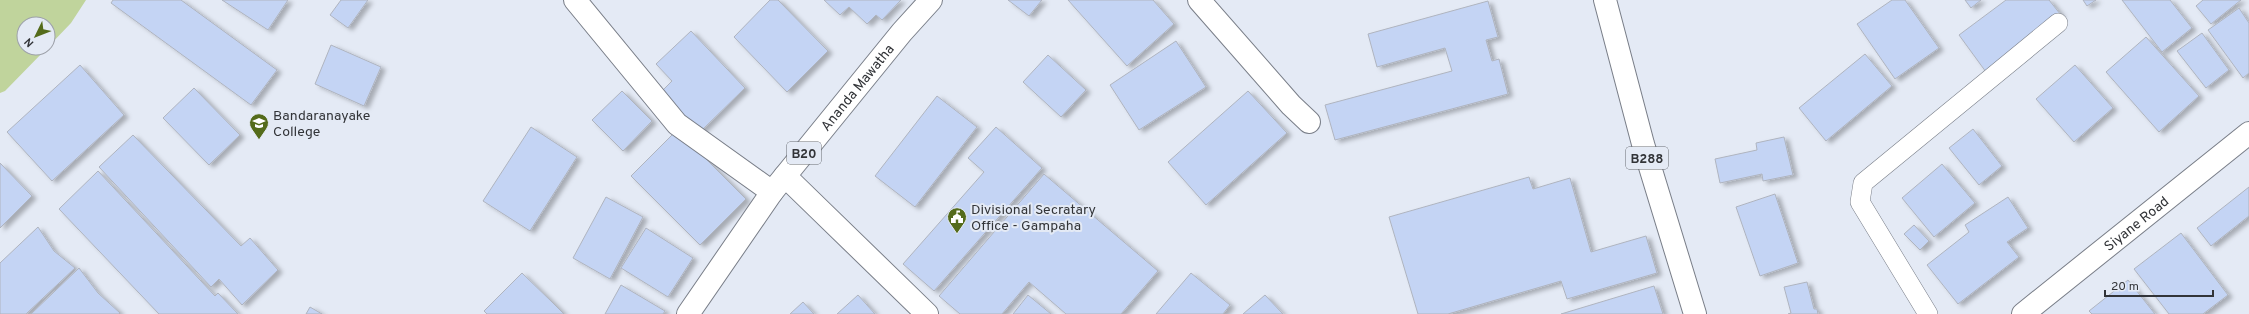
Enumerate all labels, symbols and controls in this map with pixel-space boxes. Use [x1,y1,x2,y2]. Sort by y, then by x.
north arrow [16,16,56,56]
text: N [22,34,37,50]
street label: Ananda Mawatha [818,41,899,135]
place label: Bandaranayake College [273,108,370,141]
school or university icon: Bandaranayake College [248,112,270,140]
road number: B20 [787,142,821,164]
road number: B288 [1626,147,1668,169]
street label: Siyane Road [2101,194,2173,256]
place label: Divisional Secratary Office - Gampaha [971,202,1096,235]
public building icon: Divisional Secratary Office - Gampaha [946,206,968,234]
scale bar [2105,272,2213,298]
text: 20 m [2111,279,2139,295]

